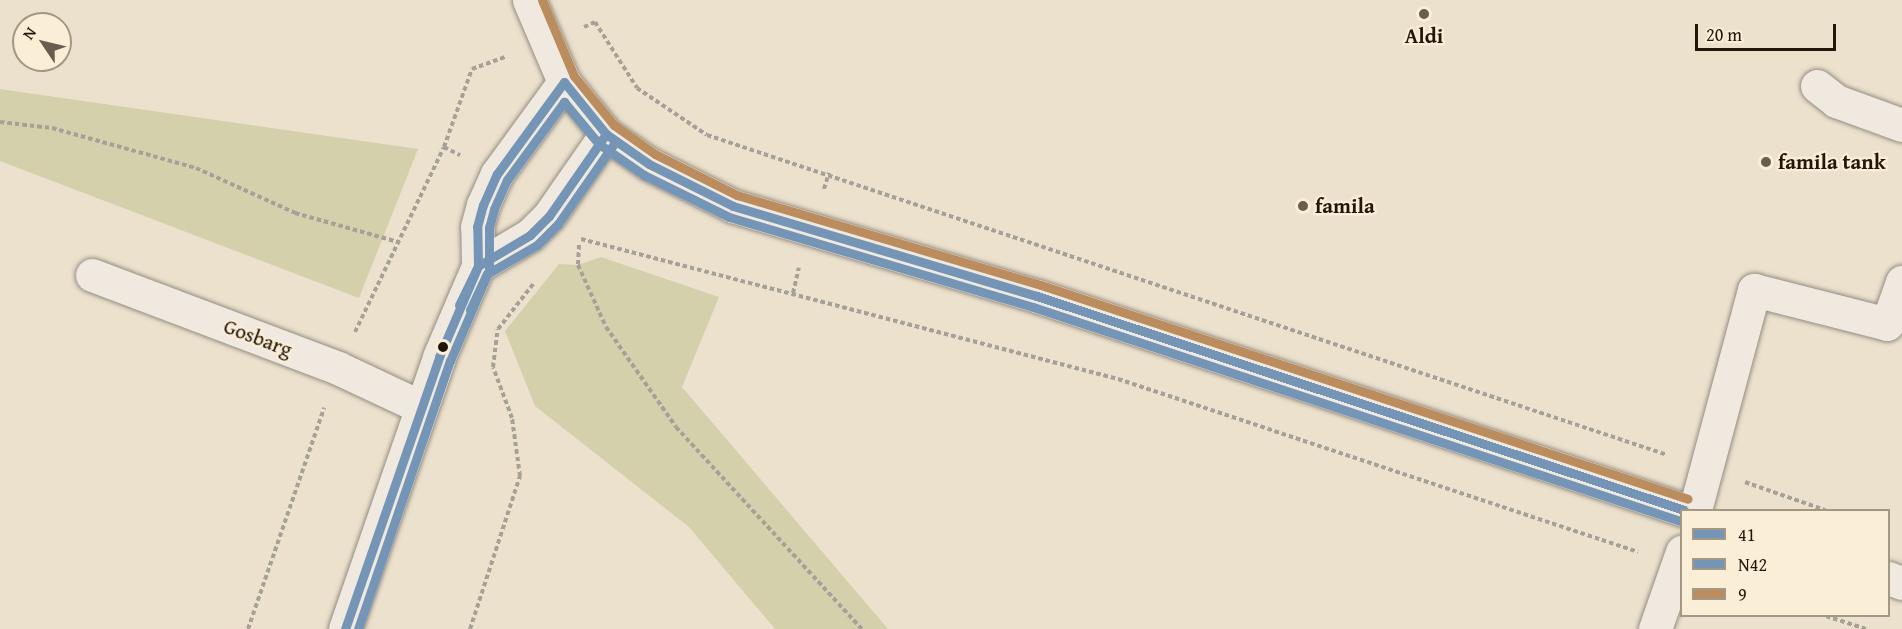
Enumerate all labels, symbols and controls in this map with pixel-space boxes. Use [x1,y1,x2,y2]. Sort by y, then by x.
marker: Aldi [1417,7,1431,21]
north arrow [12,12,72,72]
scale bar [1698,12,1839,50]
text: 20 m [1706,21,1742,48]
text: N [16,22,42,44]
place label: Aldi [1405,23,1443,49]
place label: famila tank [1778,149,1886,175]
marker: famila tank [1759,155,1773,169]
place label: famila [1315,193,1375,219]
marker: famila [1296,199,1310,213]
street label: Gosbarg [220,313,296,363]
unlabelled marker [437,341,449,353]
legend [1680,509,1890,617]
text: 41 [1738,521,1755,548]
text: N42 [1738,551,1767,578]
text: 9 [1738,581,1747,608]

